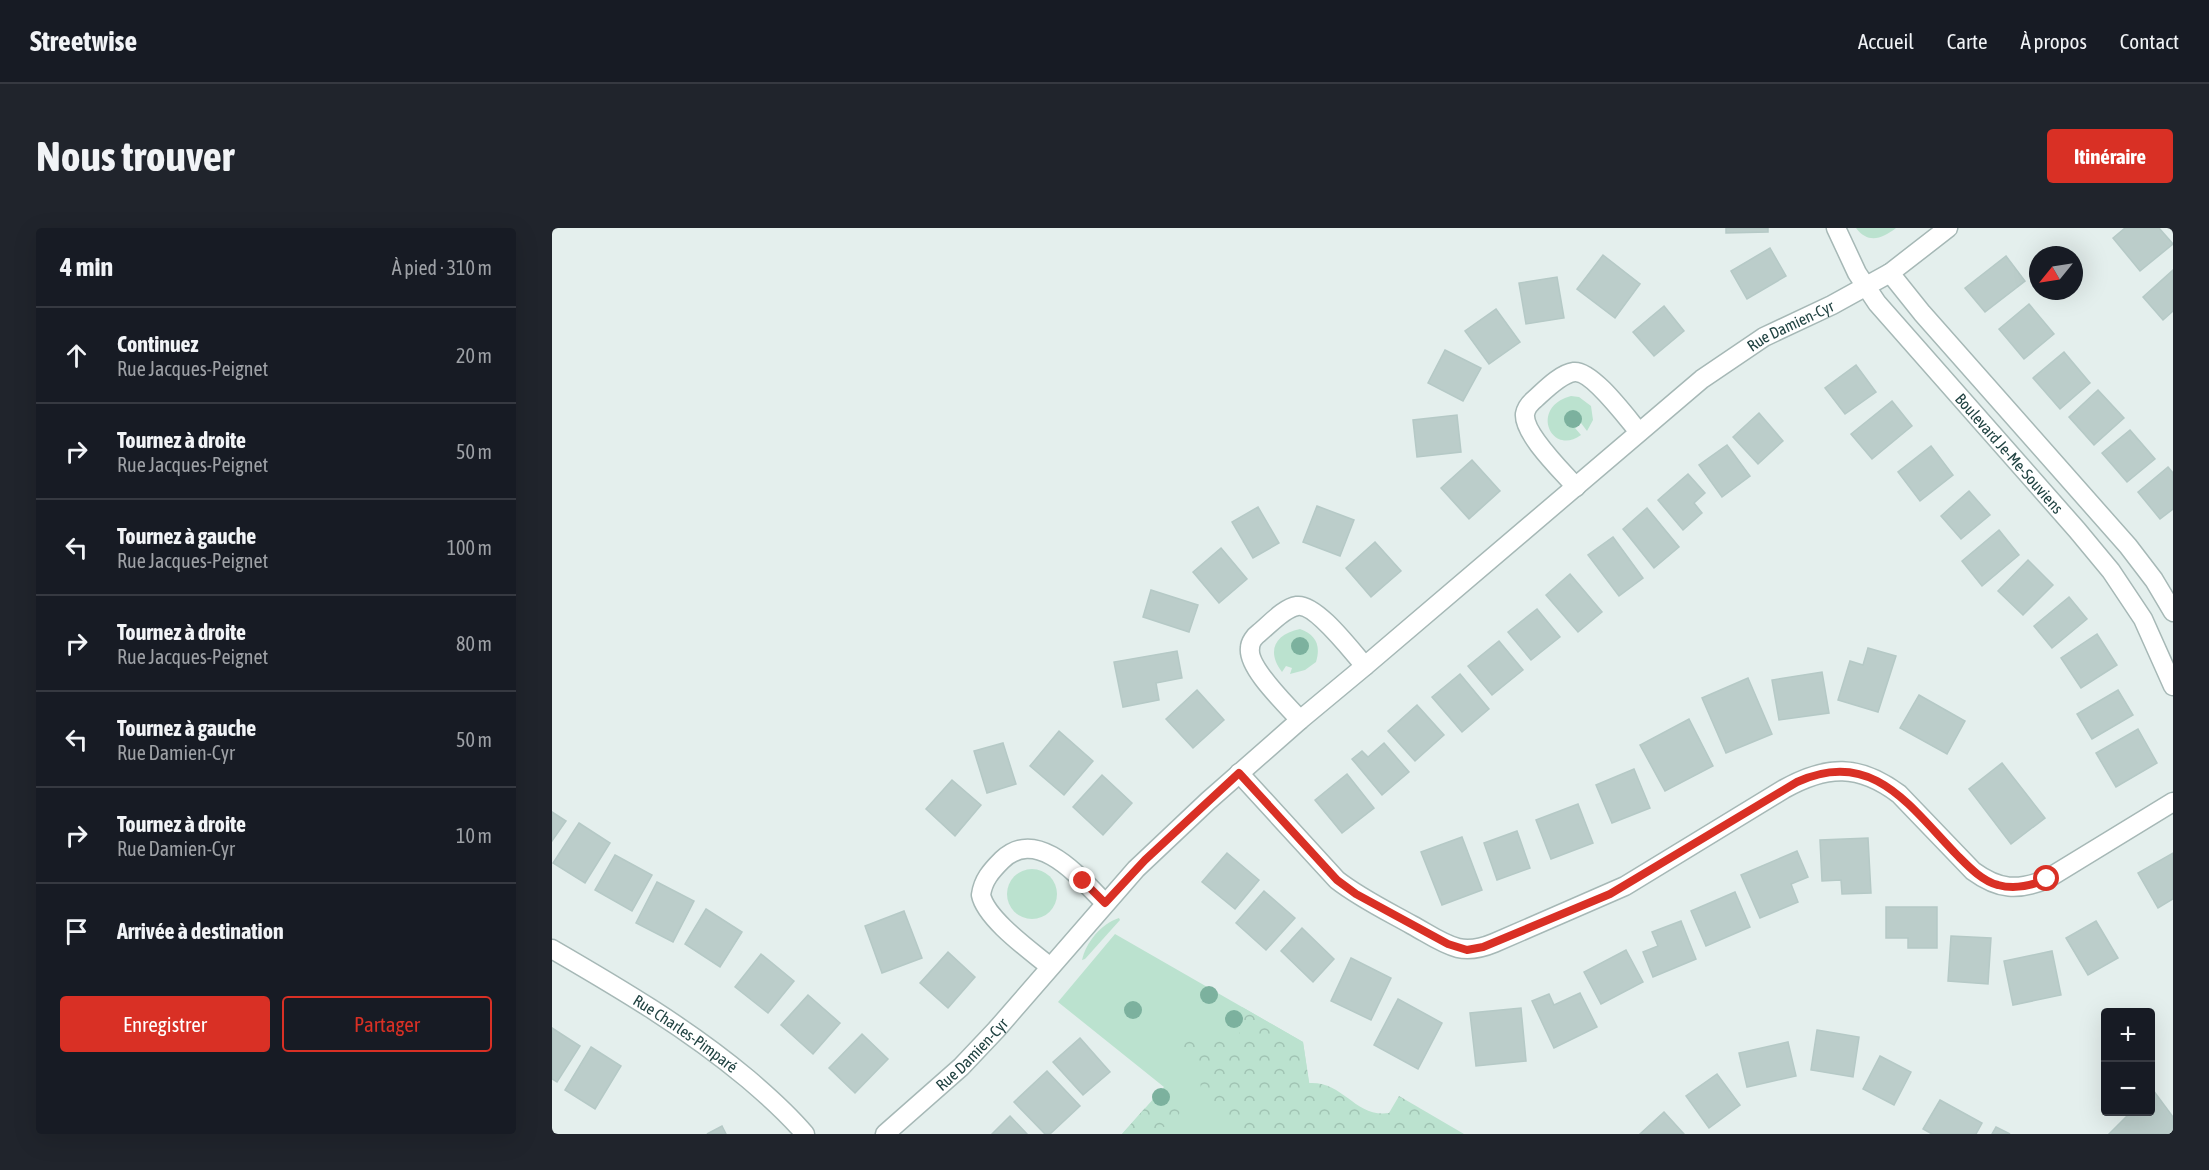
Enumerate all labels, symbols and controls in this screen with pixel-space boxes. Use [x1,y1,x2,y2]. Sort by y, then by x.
text: Streetwise [30,25,137,57]
text: Accueil [1858,29,1914,53]
text: Carte [1947,29,1987,53]
text: À propos [2020,29,2087,53]
text: Contact [2120,29,2179,53]
button: Itinéraire [2047,129,2173,183]
text: Nous trouver [36,132,234,180]
north arrow [2029,246,2083,300]
text: 4 min [60,252,113,282]
text: À pied · 310 m [392,256,492,279]
street label: Rue Damien-Cyr [1744,296,1837,355]
text: Continuez [117,331,199,357]
icon: ahead [60,339,93,372]
text: 20 m [456,344,492,367]
text: Rue Jacques-Peignet [117,357,268,380]
street label: Boulevard Je-Me-Souviens [1952,390,2067,517]
text: Tournez à droite [117,427,246,453]
icon: right [60,435,93,468]
text: 50 m [456,440,492,463]
text: Rue Jacques-Peignet [117,453,268,476]
text: Tournez à gauche [117,523,256,549]
icon: left [60,531,93,564]
text: 100 m [447,536,492,559]
text: Rue Jacques-Peignet [117,549,268,572]
text: Tournez à droite [117,619,246,645]
icon: right [60,627,93,660]
text: 80 m [456,632,492,655]
text: Rue Jacques-Peignet [117,645,268,668]
text: Tournez à gauche [117,715,256,741]
icon: left [60,723,93,756]
text: 50 m [456,728,492,751]
text: Rue Damien-Cyr [117,741,235,764]
text: Tournez à droite [117,811,246,837]
icon: right [60,819,93,852]
text: 10 m [456,824,492,847]
text: Rue Damien-Cyr [117,837,235,860]
route start [2033,865,2059,891]
route end [1069,867,1095,893]
icon: arrive [60,915,93,948]
text: Arrivée à destination [117,918,284,944]
street label: Rue Charles-Pimparé [630,991,741,1076]
button: Enregistrer [60,996,270,1052]
button: Partager [282,996,492,1052]
map controls [2101,1008,2155,1116]
button: + [2101,1008,2155,1062]
street label: Rue Damien-Cyr [932,1014,1011,1094]
button: − [2101,1062,2155,1116]

